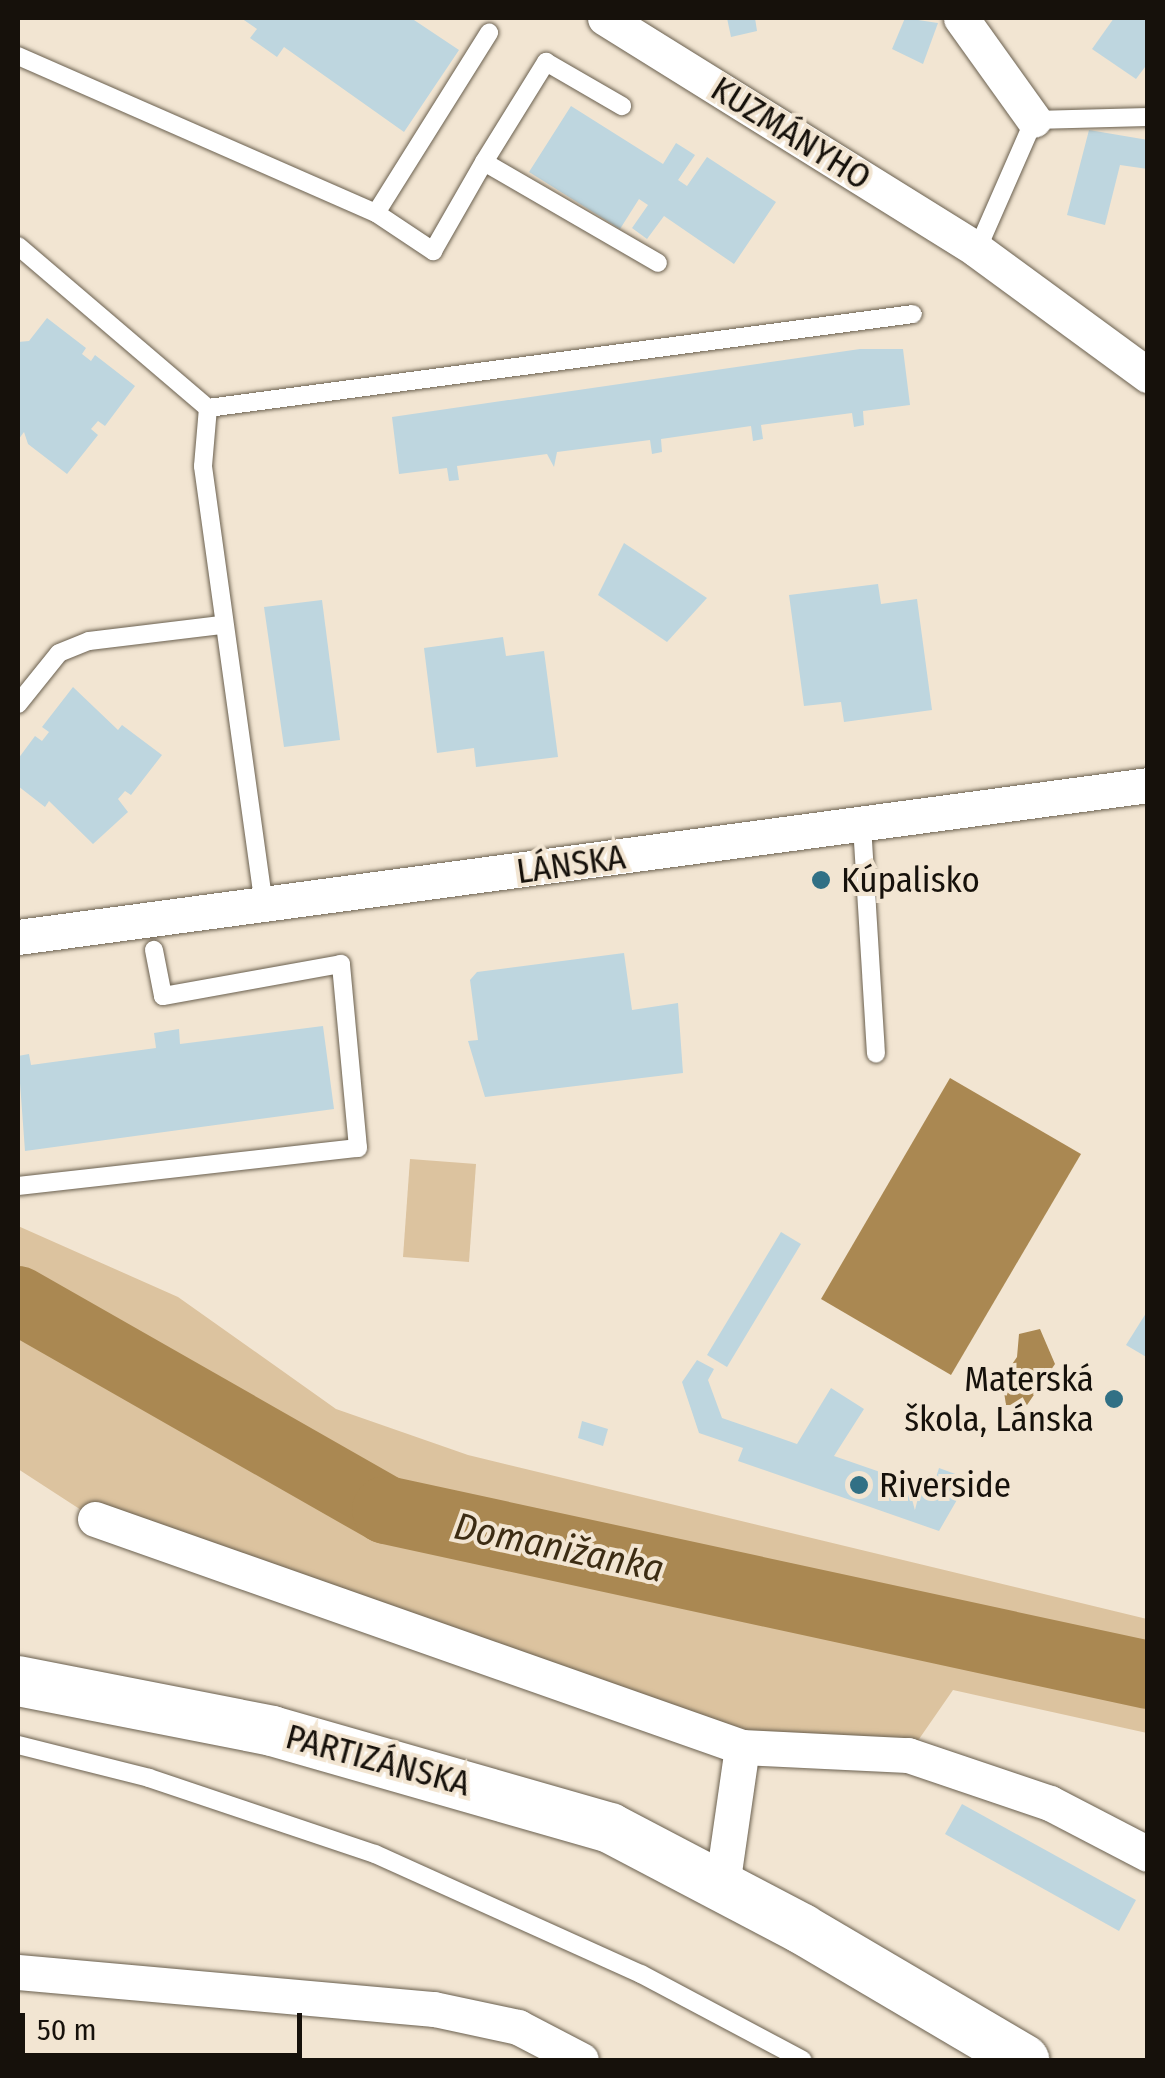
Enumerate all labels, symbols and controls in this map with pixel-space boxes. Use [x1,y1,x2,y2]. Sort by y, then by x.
street label: KUZMÁNYHO [704,68,878,198]
street label: LÁNSKA [514,836,628,892]
place label: Kúpalisko [841,859,980,901]
marker: Kúpalisko [810,869,832,891]
place label: Materská škola, Lánska [904,1358,1094,1440]
marker: Materská škola, Lánska [1103,1388,1125,1410]
place label: Riverside [879,1464,1011,1506]
marker: Riverside [848,1474,870,1496]
water label: Domanižanka [450,1504,668,1592]
street label: PARTIZÁNSKA [281,1715,475,1805]
scale bar [25,1993,308,2055]
text: 50 m [37,2012,97,2048]

